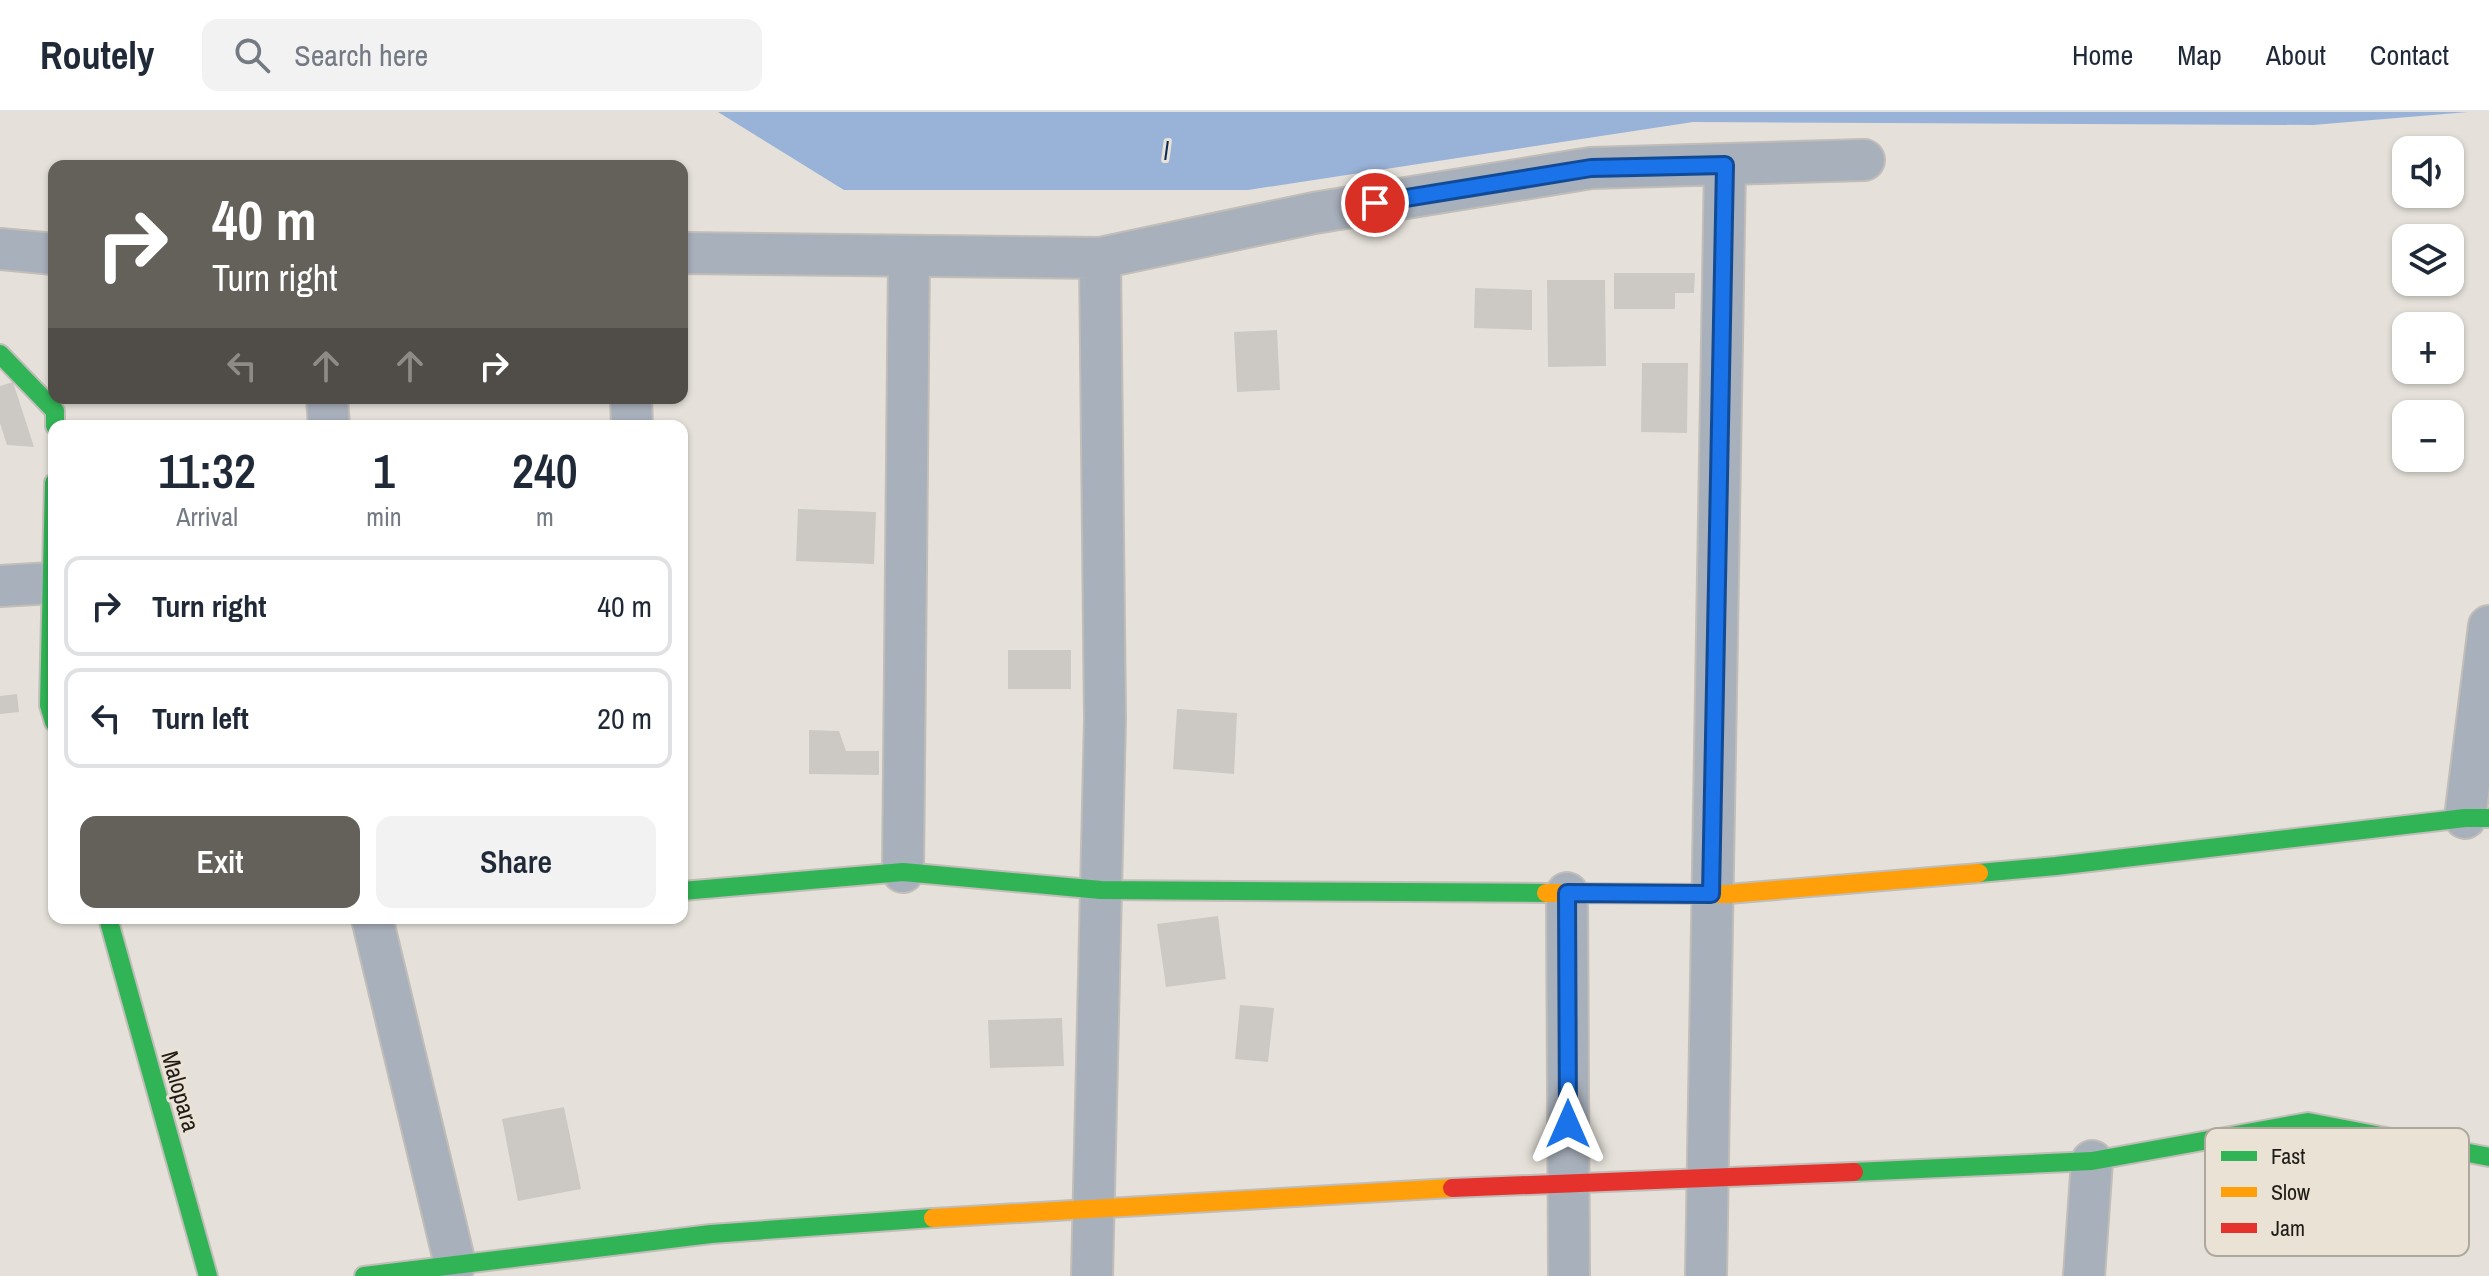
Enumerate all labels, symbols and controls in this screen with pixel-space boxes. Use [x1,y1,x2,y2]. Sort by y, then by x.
search box [202,19,762,91]
text: Routely [40,30,154,81]
icon: search [230,33,274,77]
text: Search here [294,35,428,75]
text: Home [2072,36,2133,74]
text: Map [2177,36,2222,74]
text: About [2266,36,2326,74]
text: Contact [2370,36,2449,74]
water label: l [1164,133,1170,168]
map controls [2392,136,2464,472]
button: sound [2392,136,2464,208]
pin [1341,169,1409,237]
icon: arrive [1353,181,1397,225]
text: 40 m [212,182,317,257]
icon: right [80,192,184,296]
button: layers [2392,224,2464,296]
text: Turn right [212,254,337,302]
button: + [2392,312,2464,384]
icon: left [220,344,264,388]
icon: ahead [304,344,348,388]
icon: ahead [388,344,432,388]
icon: right [472,344,516,388]
button: − [2392,400,2464,472]
text: 11:32 [158,438,256,503]
text: 1 [373,438,395,503]
text: 240 [512,438,578,503]
text: Arrival [176,499,238,534]
text: min [366,499,402,534]
text: m [536,499,554,534]
icon: right [84,584,128,628]
text: Turn right [152,586,266,626]
text: 40 m [597,586,652,626]
icon: left [84,696,128,740]
text: Turn left [152,698,249,738]
text: 20 m [597,698,652,738]
button: Exit [80,816,360,908]
button: Share [376,816,656,908]
street label: Malopara [154,1047,208,1135]
position arrow [1526,1082,1610,1166]
legend [2205,1128,2469,1256]
text: Fast [2271,1141,2305,1171]
text: Slow [2271,1177,2310,1207]
text: Jam [2271,1213,2305,1243]

